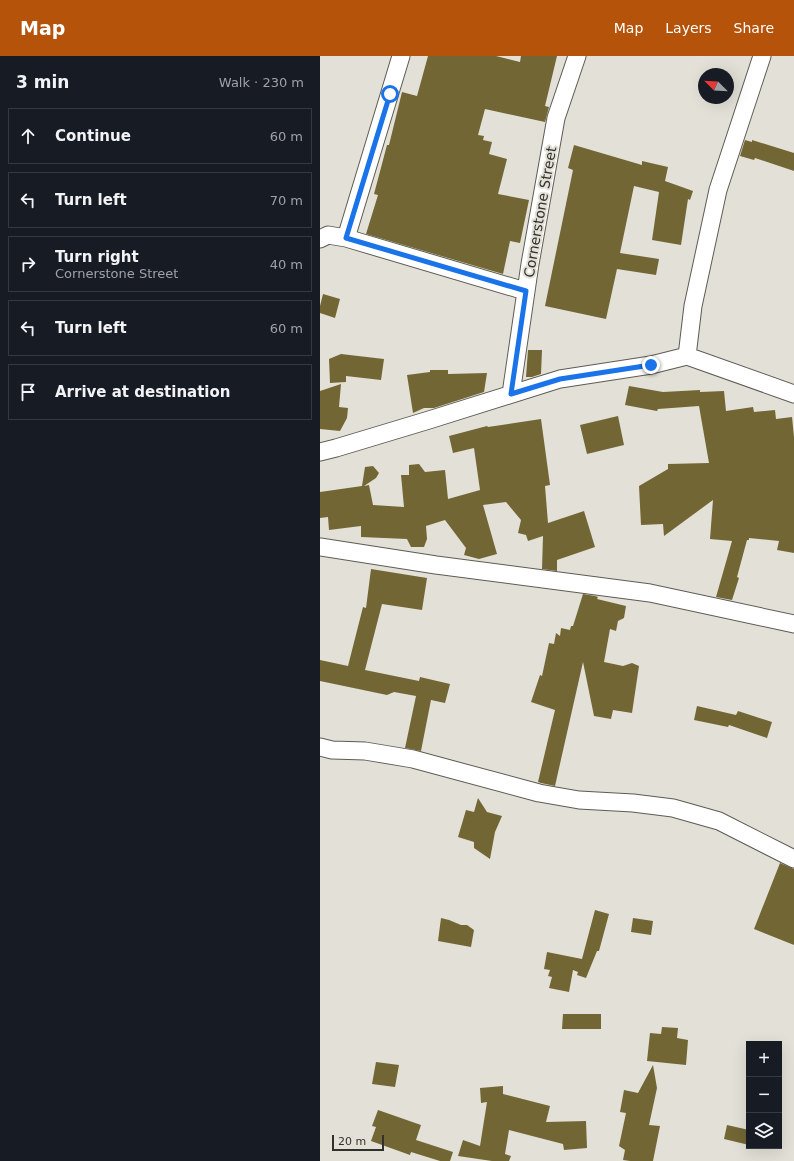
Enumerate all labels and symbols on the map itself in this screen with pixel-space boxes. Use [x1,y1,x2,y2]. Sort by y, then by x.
north arrow [698,68,734,104]
route start [381,85,399,103]
street label: Cornerstone Street [521,145,560,279]
route end [642,356,660,374]
scale bar [332,1133,384,1152]

